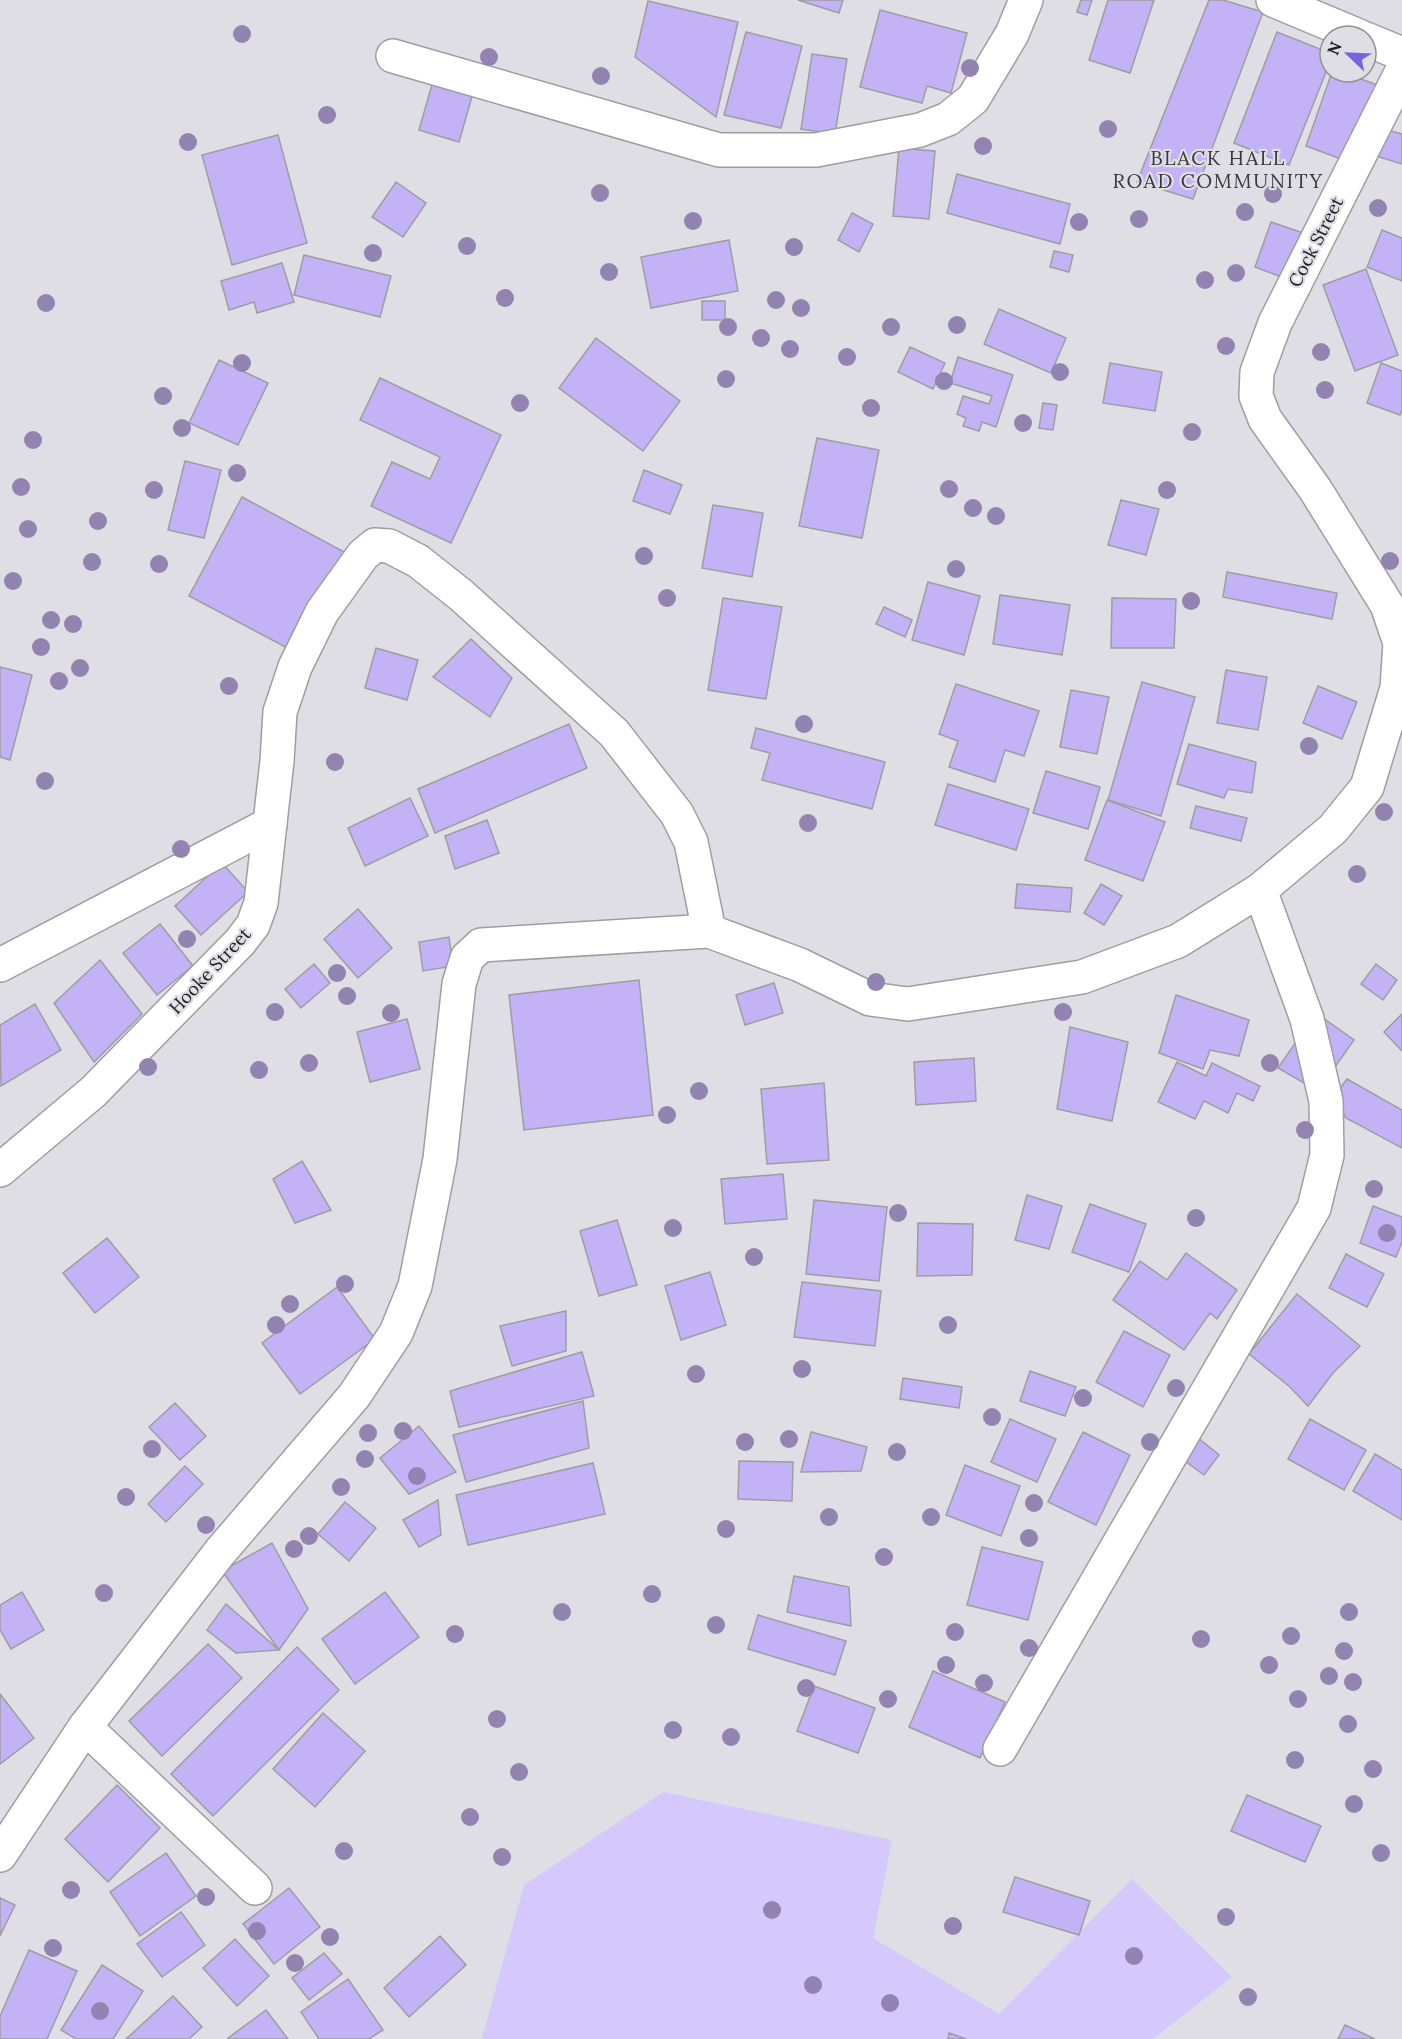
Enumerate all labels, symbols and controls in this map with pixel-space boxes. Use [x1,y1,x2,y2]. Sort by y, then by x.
north arrow [1318,24,1378,84]
text: N [1323,39,1346,58]
district label: BLACK HALL ROAD COMMUNITY [1112,145,1324,193]
street label: Cock Street [1283,193,1348,291]
street label: Hooke Street [164,923,255,1019]

